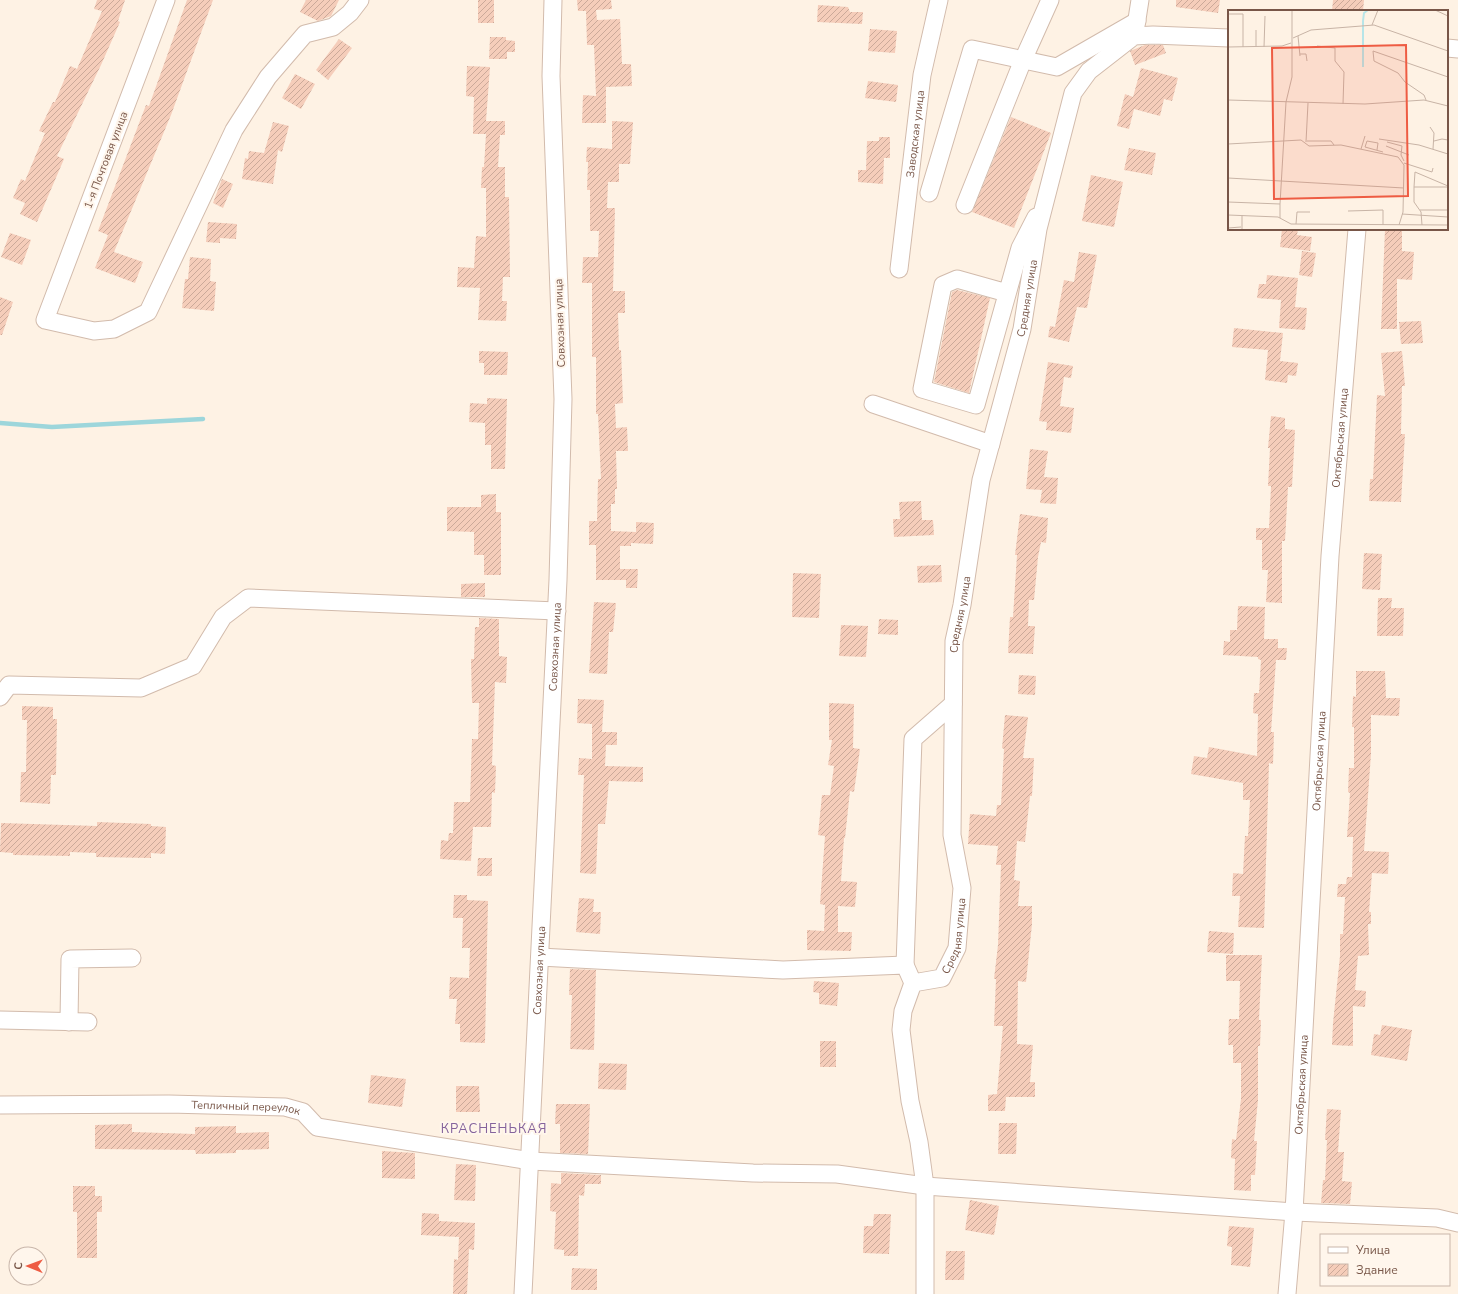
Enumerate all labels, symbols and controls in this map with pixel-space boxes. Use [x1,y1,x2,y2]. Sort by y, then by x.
inset map [1228,10,1448,230]
street label: Заводская улица [902,89,928,179]
street label: 1-я Почтовая улица [81,109,132,211]
street label: Средняя улица [1013,258,1041,339]
street label: Совхозная улица [551,278,569,368]
street label: Октябрьская улица [1328,387,1351,488]
street label: Средняя улица [946,575,974,653]
street label: Совхозная улица [545,602,564,692]
street label: Октябрьская улица [1309,710,1329,811]
street label: Средняя улица [938,897,969,976]
street label: Совхозная улица [529,926,549,1015]
street label: Октябрьская улица [1291,1034,1311,1135]
street label: Тепличный переулок [191,1097,302,1118]
district label: КРАСНЕНЬКАЯ [441,1120,547,1138]
legend [1320,1234,1450,1286]
text: Улица [1355,1242,1390,1258]
north arrow [8,1246,48,1286]
text: С [11,1261,26,1270]
text: Здание [1356,1262,1398,1278]

